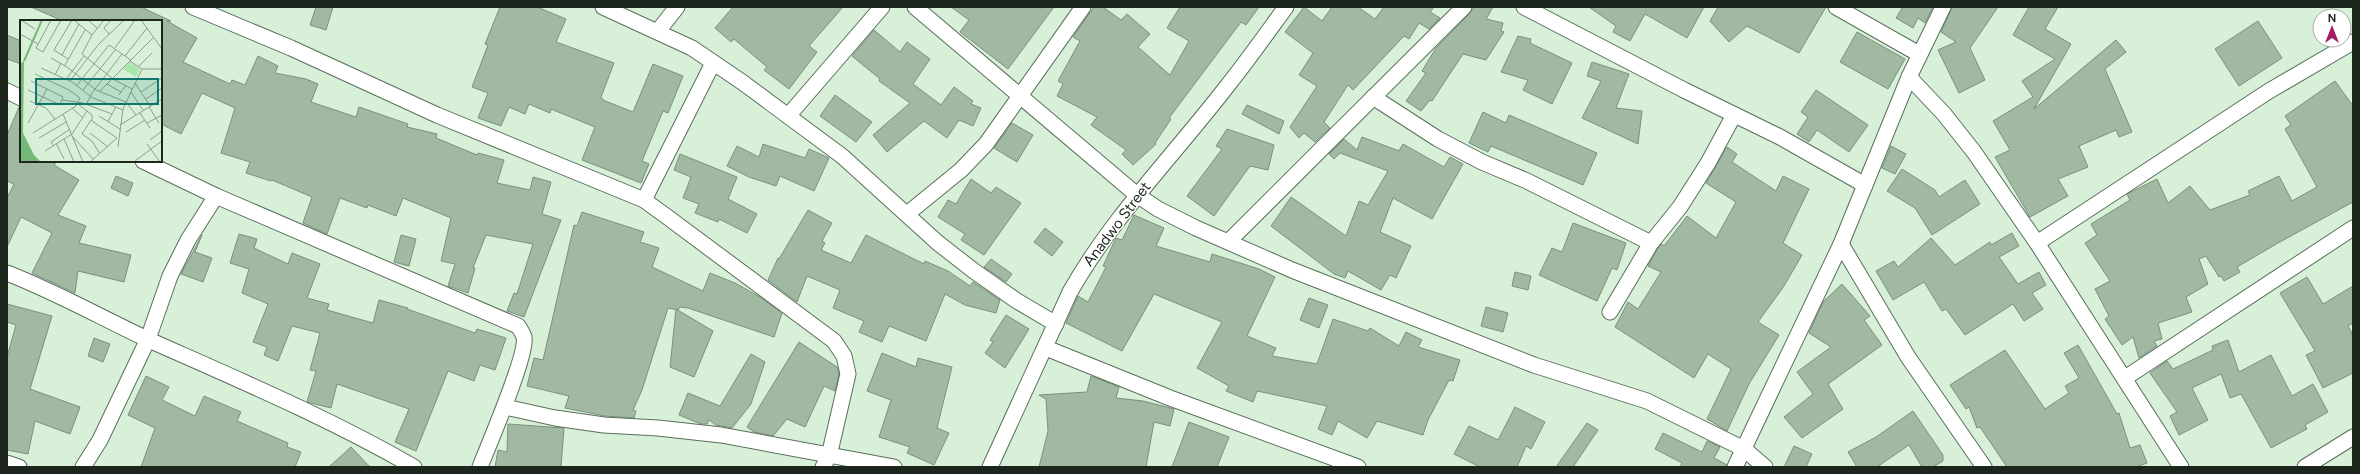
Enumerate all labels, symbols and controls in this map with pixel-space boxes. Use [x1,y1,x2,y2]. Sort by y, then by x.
north arrow [2312,8,2352,48]
text: N [2328,12,2336,25]
inset map [20,20,162,162]
street label: Anadwo Street [1079,178,1155,270]

